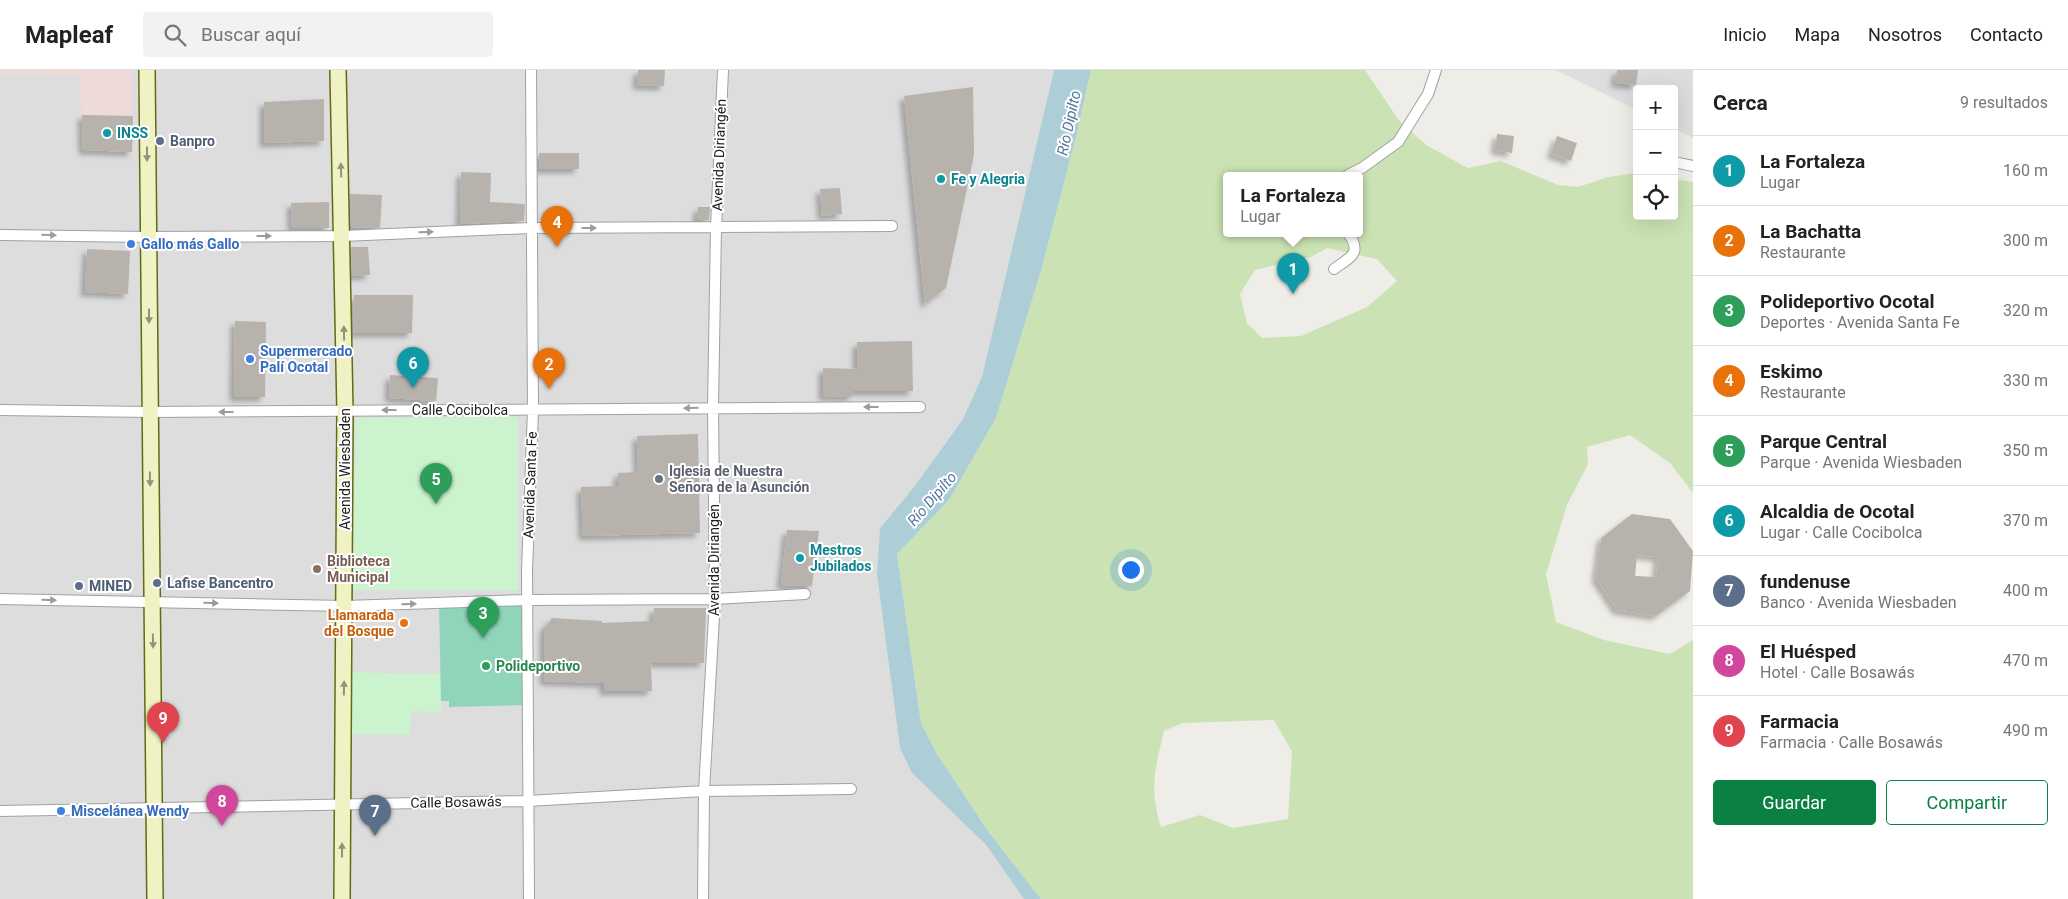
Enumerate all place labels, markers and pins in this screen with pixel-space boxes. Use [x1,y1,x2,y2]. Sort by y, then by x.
place label: INSS [117,125,149,141]
marker: INSS [101,127,113,139]
place label: Banpro [170,133,215,149]
marker: Banpro [154,135,166,147]
place label: Fe y Alegria [951,171,1026,187]
marker: Fe y Alegria [935,173,947,185]
pin: 4 [541,206,573,247]
place label: Gallo más Gallo [141,236,240,252]
marker: Gallo más Gallo [125,238,137,250]
pin: 1 [1277,253,1309,294]
place label: Supermercado Palí Ocotal [260,343,352,375]
pin: 6 [397,347,429,388]
pin: 2 [533,348,565,389]
marker: Supermercado Palí Ocotal [244,353,256,365]
pin: 5 [420,463,452,504]
place label: Iglesia de Nuestra Señora de la Asunción [669,463,810,495]
marker: Iglesia de Nuestra Señora de la Asunción [653,473,665,485]
place label: Mestros Jubilados [810,542,871,574]
marker: Mestros Jubilados [794,552,806,564]
place label: Biblioteca Municipal [327,553,390,585]
marker: Biblioteca Municipal [311,563,323,575]
place label: Lafise Bancentro [167,575,273,591]
marker: Lafise Bancentro [151,577,163,589]
place label: MINED [89,578,132,594]
marker: MINED [73,580,85,592]
pin: 3 [467,597,499,638]
place label: Llamarada del Bosque [324,607,394,639]
marker: Llamarada del Bosque [398,617,410,629]
place label: Polideportivo [496,658,580,674]
marker: Polideportivo [480,660,492,672]
pin: 9 [147,702,179,743]
pin: 8 [206,785,238,826]
pin: 7 [359,795,391,836]
place label: Miscelánea Wendy [71,803,190,819]
marker: Miscelánea Wendy [55,805,67,817]

